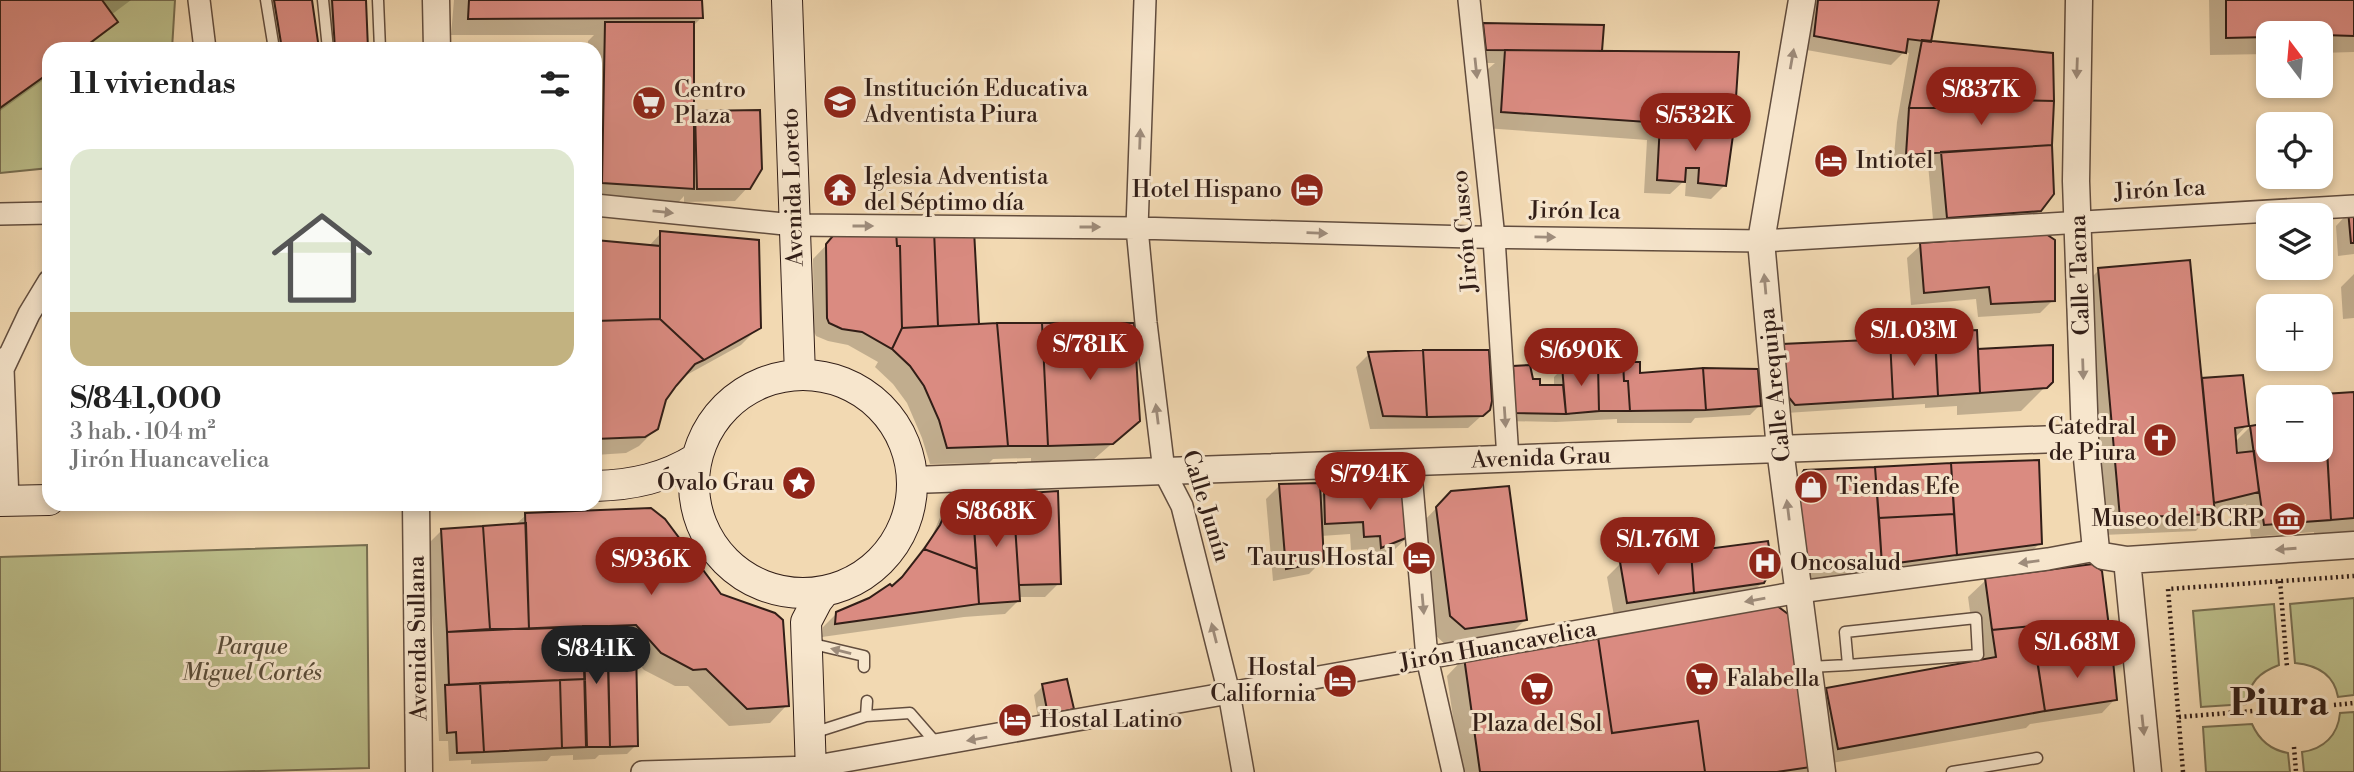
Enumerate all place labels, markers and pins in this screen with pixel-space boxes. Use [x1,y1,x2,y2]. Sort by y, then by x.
pin: S/837K [1924,68,2038,127]
place label: Institución Educativa Adventista Piura [863,75,1088,129]
place label: Centro Plaza [674,76,746,130]
school or university icon: Institución Educativa Adventista Piura [821,83,859,121]
supermarket icon: Centro Plaza [630,84,668,122]
pin: S/532K [1638,94,1752,153]
hotel icon: Intiotel [1812,142,1850,180]
place label: Intiotel [1856,147,1933,175]
place label: Iglesia Adventista del Séptimo día [864,163,1049,217]
temple icon: Iglesia Adventista del Séptimo día [821,171,859,209]
hotel icon: Hotel Hispano [1288,171,1326,209]
place label: Hotel Hispano [1132,176,1282,204]
pin: S/1.03M [1849,308,1979,368]
pin: S/781K [1033,322,1147,382]
pin: S/690K [1524,328,1638,388]
place label: Catedral de Piura [2048,413,2136,467]
church icon: Catedral de Piura [2141,421,2179,459]
pin: S/794K [1313,452,1427,512]
place icon: Óvalo Grau [780,464,818,502]
place label: Óvalo Grau [657,466,774,497]
shop icon: Tiendas Efe [1792,468,1830,506]
place label: Tiendas Efe [1836,473,1960,501]
pin: S/868K [939,490,1053,549]
museum icon: Museo del BCRP [2270,500,2308,538]
place label: Museo del BCRP [2091,505,2264,533]
pin: S/1.76M [1593,518,1723,577]
pin: S/936K [594,538,708,597]
hotel icon: Taurus Hostal [1400,539,1438,577]
place label: Taurus Hostal [1247,544,1394,572]
hospital icon: Oncosalud [1746,544,1784,582]
place label: Oncosalud [1790,549,1901,577]
pin: S/1.68M [2012,620,2142,680]
pin: S/841K [539,626,653,686]
place label: Hostal California [1210,654,1316,708]
supermarket icon: Falabella [1683,660,1721,698]
hotel icon: Hostal California [1321,662,1359,700]
place label: Falabella [1726,665,1820,693]
supermarket icon: Plaza del Sol [1518,670,1556,708]
hotel icon: Hostal Latino [996,701,1034,739]
place label: Hostal Latino [1040,706,1183,734]
place label: Plaza del Sol [1472,710,1603,738]

